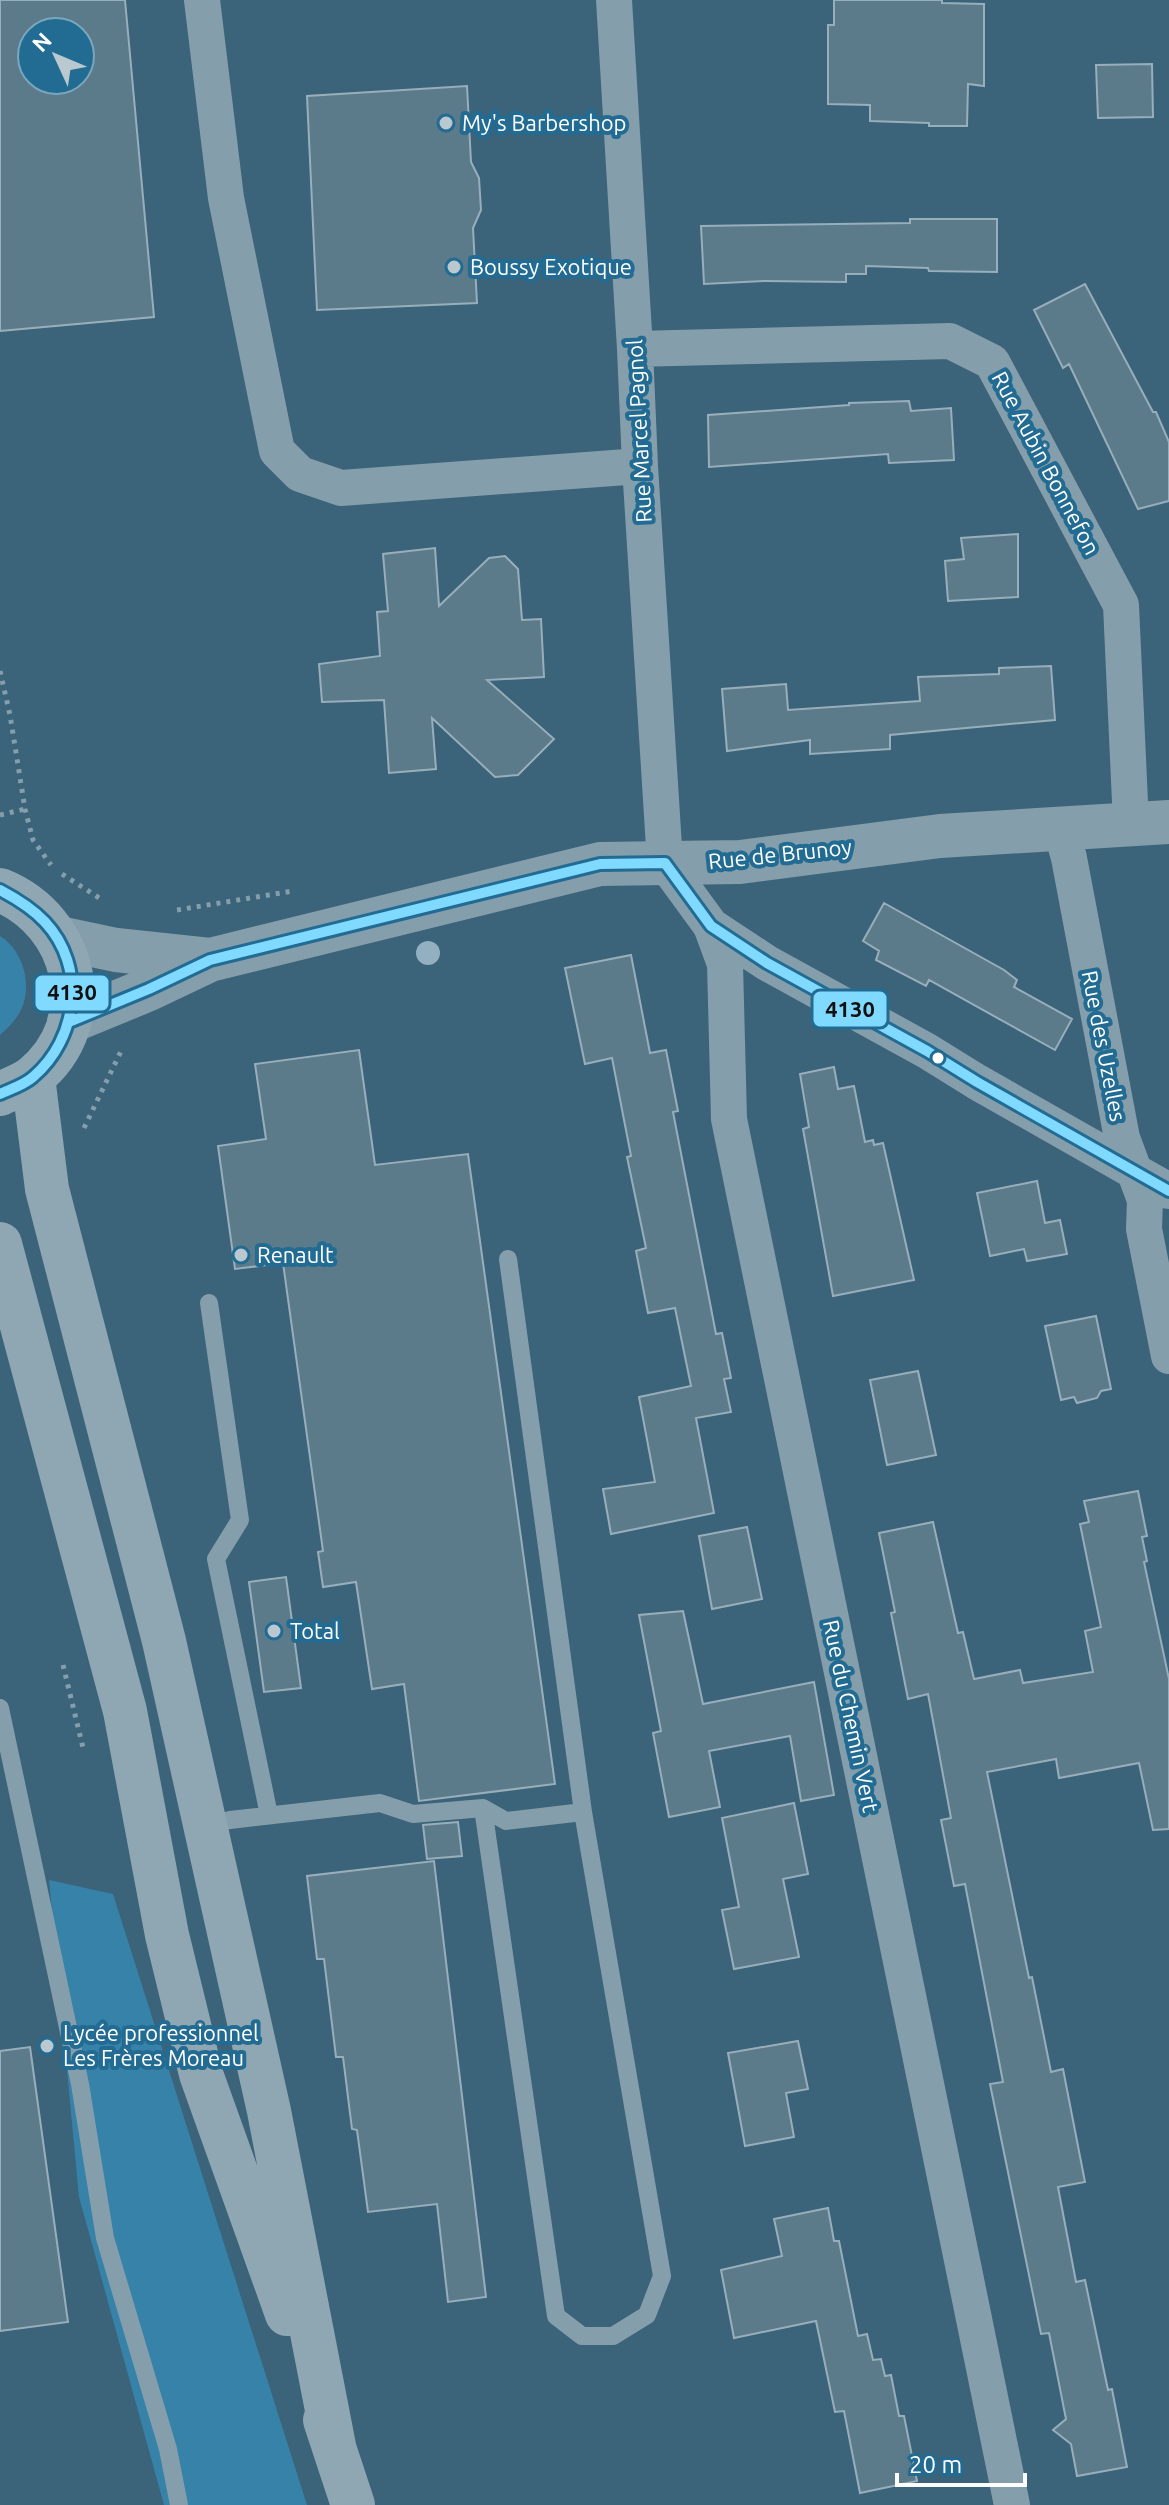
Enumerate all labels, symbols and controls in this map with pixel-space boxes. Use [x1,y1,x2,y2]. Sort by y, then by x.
north arrow [16,16,96,96]
text: N [27,27,56,56]
place label: My's Barbershop [462,110,626,135]
marker: My's Barbershop [437,114,455,132]
place label: Boussy Exotique [470,254,632,279]
marker: Boussy Exotique [445,258,463,276]
street label: Rue Marcel Pagnol [621,339,656,523]
street label: Rue Aubin Bonnefon [988,367,1105,559]
street label: Rue de Brunoy [707,833,853,873]
street label: Rue des Uzelles [1078,968,1131,1123]
line badge: 4130 [34,974,110,1012]
text: 4130 [47,979,97,1004]
line badge: 4130 [812,990,888,1028]
text: 4130 [825,996,875,1021]
unlabelled marker [930,1050,946,1066]
place label: Renault [257,1242,334,1267]
marker: Renault [232,1246,250,1264]
street label: Rue du Chemin Vert [819,1617,884,1815]
place label: Total [290,1618,340,1643]
marker: Total [265,1622,283,1640]
place label: Lycée professionnel Les Frères Moreau [63,2020,259,2070]
marker: Lycée professionnel Les Frères Moreau [38,2037,56,2055]
scale bar [897,2437,1025,2487]
text: 20 m [909,2451,962,2478]

